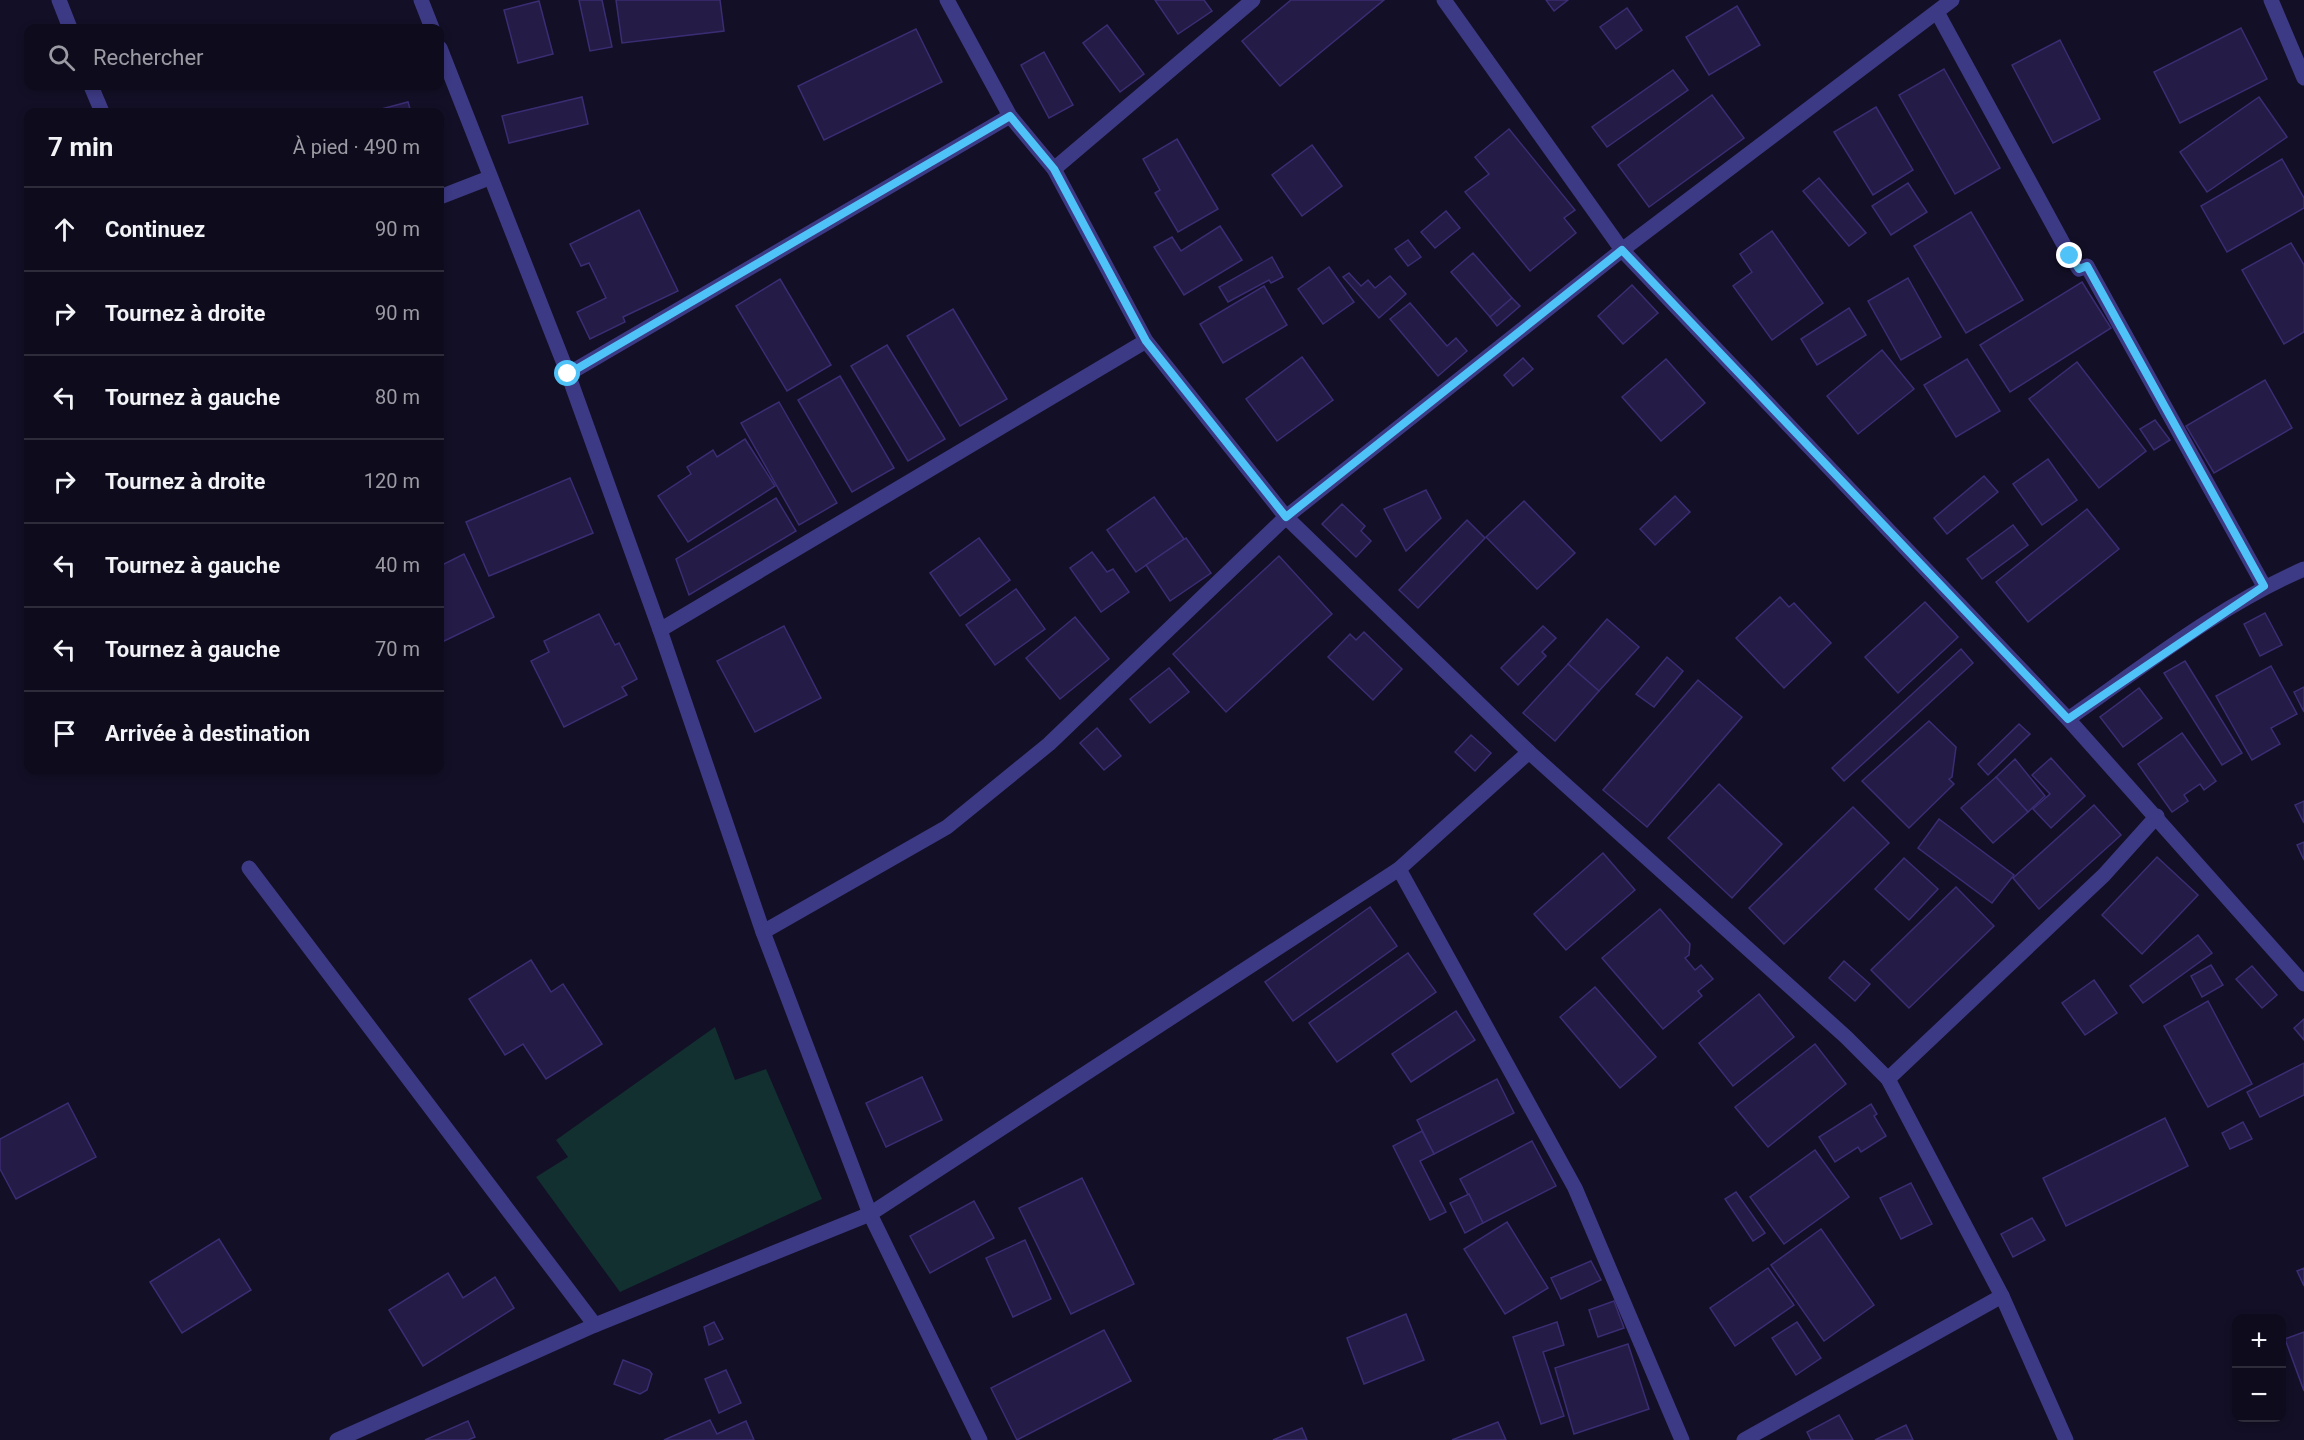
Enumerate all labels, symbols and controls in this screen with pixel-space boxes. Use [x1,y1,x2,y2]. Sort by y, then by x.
search box [24,24,444,90]
icon: search [45,41,78,74]
text: Rechercher [93,45,204,70]
text: 7 min [48,132,113,162]
text: À pied · 490 m [293,135,420,159]
icon: ahead [48,213,81,246]
text: Continuez [105,217,205,242]
text: 90 m [375,217,420,241]
route end [2056,242,2082,268]
icon: right [48,297,81,330]
text: Tournez à droite [105,301,265,326]
text: 90 m [375,301,420,325]
route start [554,360,580,386]
icon: left [48,381,81,414]
text: Tournez à gauche [105,385,280,410]
text: 80 m [375,385,420,409]
icon: right [48,465,81,498]
text: Tournez à droite [105,469,265,494]
text: 120 m [364,469,420,493]
icon: left [48,549,81,582]
text: Tournez à gauche [105,553,280,578]
text: 40 m [375,553,420,577]
icon: left [48,633,81,666]
text: Tournez à gauche [105,637,280,662]
text: 70 m [375,637,420,661]
icon: arrive [48,717,81,750]
text: Arrivée à destination [105,721,310,746]
map controls [2232,1314,2286,1422]
button: + [2232,1314,2286,1368]
button: − [2232,1368,2286,1422]

